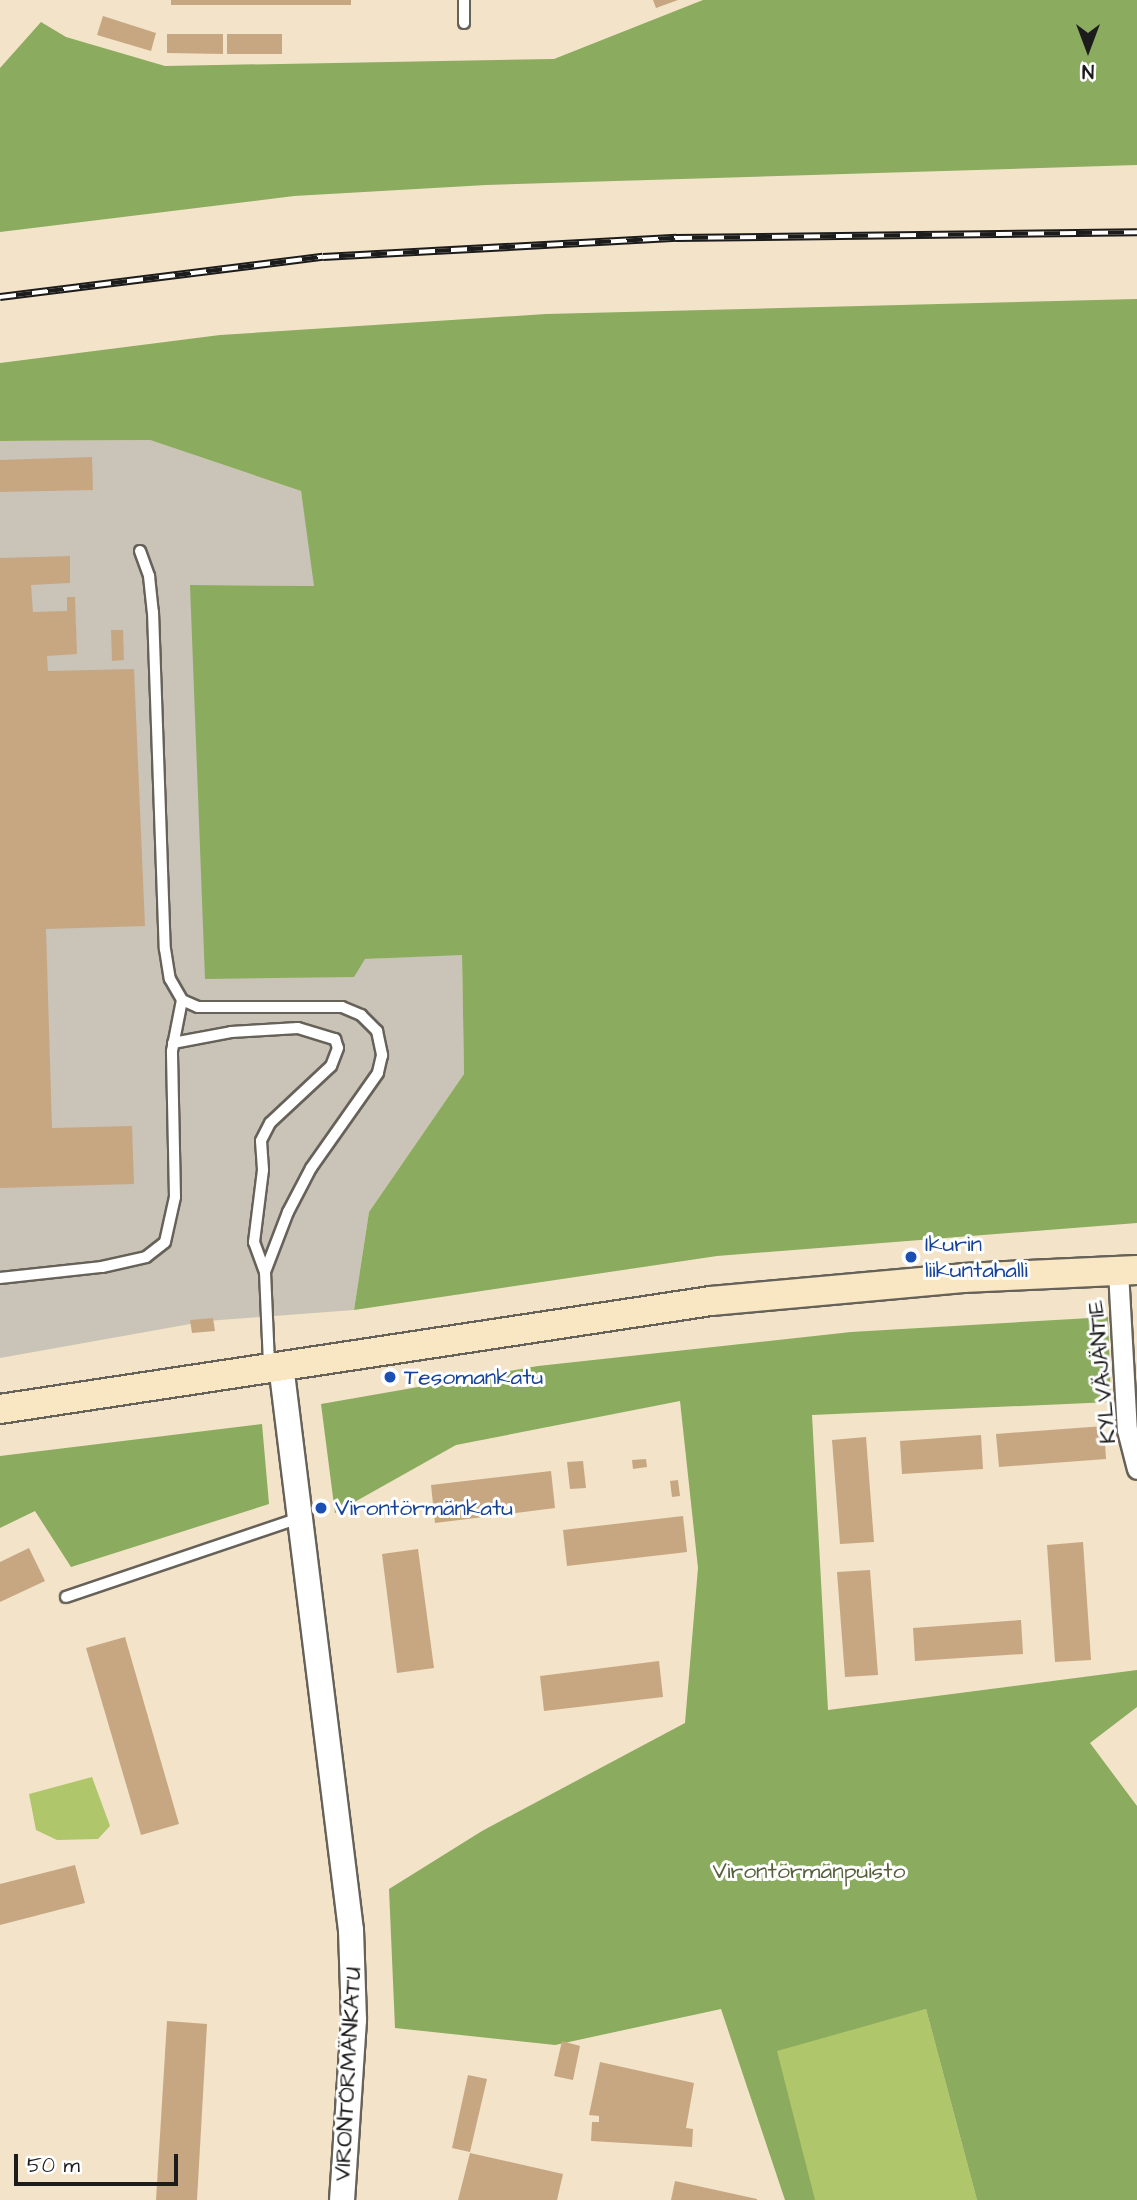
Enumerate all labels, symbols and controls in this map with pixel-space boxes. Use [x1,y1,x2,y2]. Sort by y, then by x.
north arrow [1053,14,1123,84]
text: N [1082,57,1094,84]
place label: Ikurin liikuntahalli [925,1230,1028,1284]
marker: Ikurin liikuntahalli [903,1249,919,1265]
street label: KYLVÄJÄNTIE [1082,1299,1122,1445]
place label: Tesomankatu [404,1363,543,1391]
marker: Tesomankatu [382,1369,398,1385]
place label: Virontörmänkatu [335,1494,513,1522]
marker: Virontörmänkatu [313,1500,329,1516]
park label: Virontörmänpuisto [713,1857,905,1885]
street label: VIRONTÖRMÄNKATU [329,1966,367,2182]
scale bar [18,2140,182,2184]
text: 50 m [27,2151,80,2180]

